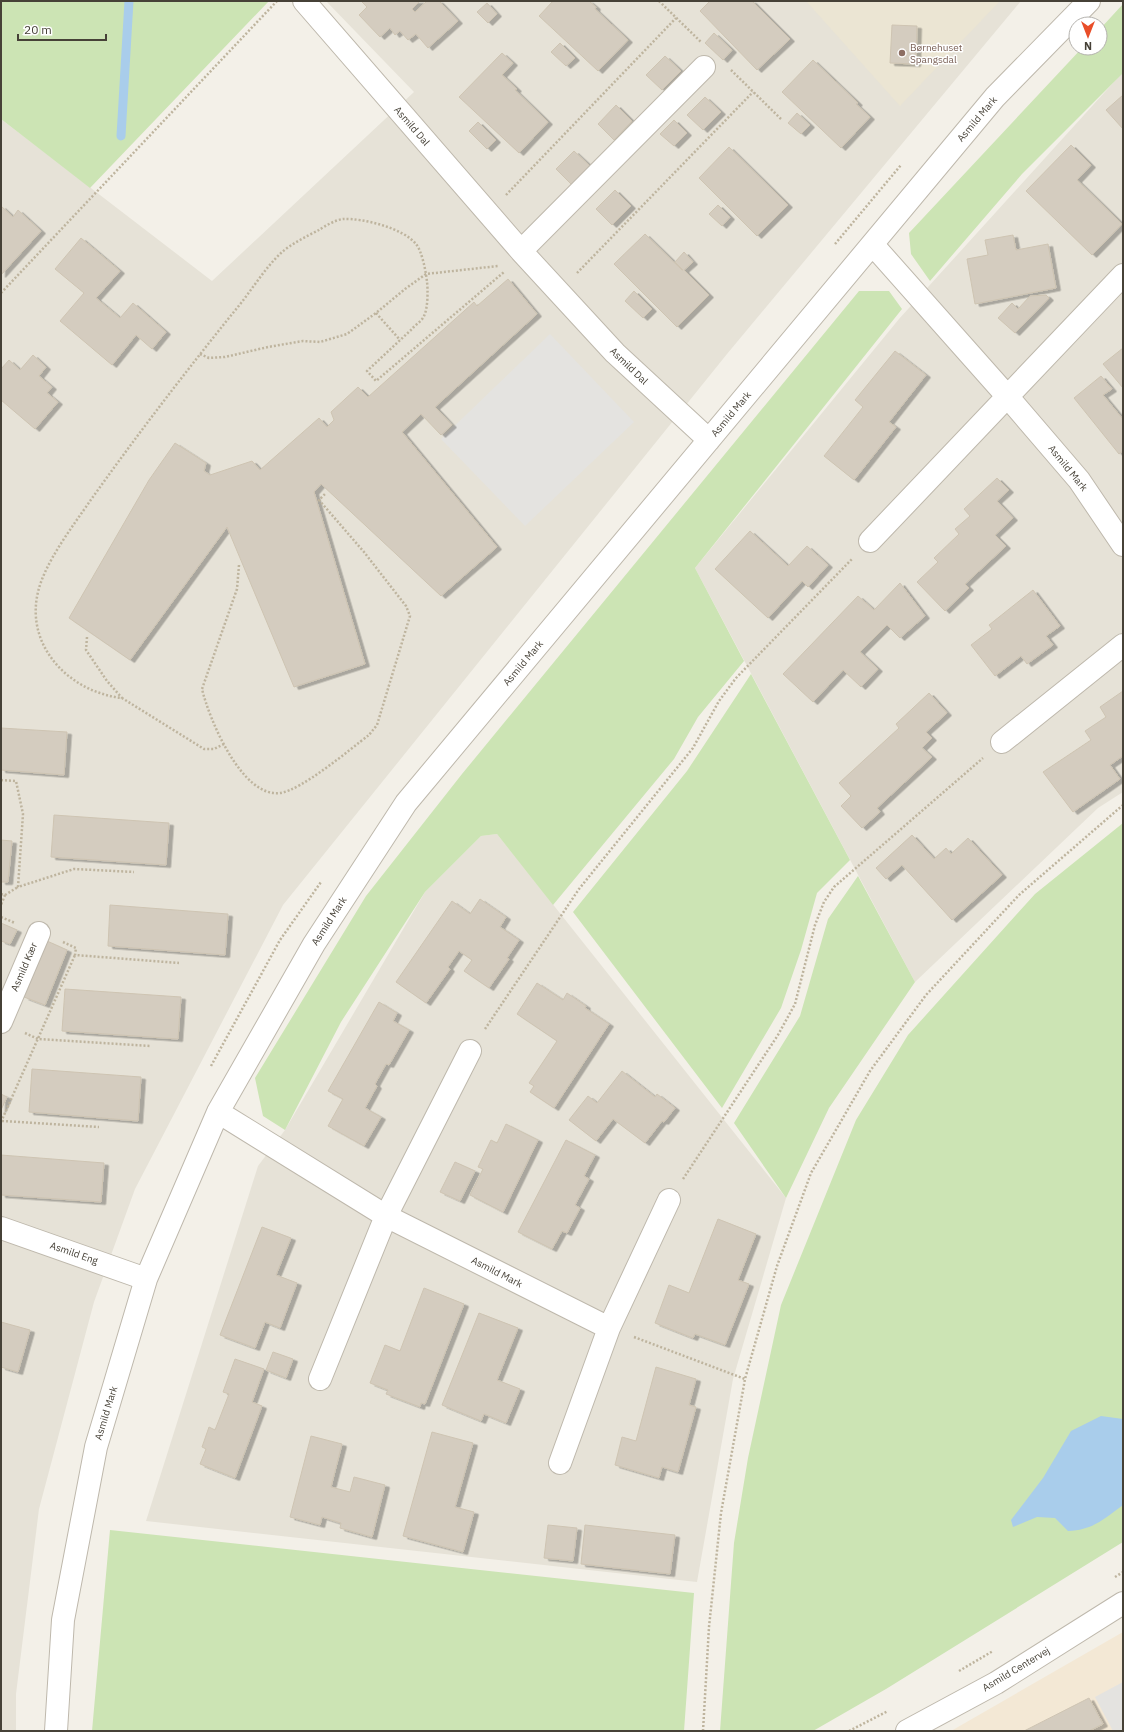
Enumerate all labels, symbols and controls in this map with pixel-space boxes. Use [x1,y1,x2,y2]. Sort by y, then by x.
scale bar [18,16,106,42]
north arrow [1068,16,1108,56]
text: 20 m [24,22,52,37]
text: N [1084,39,1092,53]
place label: Børnehuset Spangsdal [910,41,963,66]
marker: Børnehuset Spangsdal [897,48,907,58]
street label: Asmild Mark [954,93,1000,145]
street label: Asmild Dal [391,104,433,149]
street label: Asmild Dal [607,345,651,388]
street label: Asmild Mark [708,388,754,440]
street label: Asmild Mark [1045,442,1091,494]
street label: Asmild Mark [500,637,546,689]
street label: Asmild Mark [308,893,350,948]
street label: Asmild Kær [8,940,40,993]
street label: Asmild Eng [48,1239,101,1268]
street label: Asmild Mark [469,1254,525,1291]
street label: Asmild Mark [92,1384,121,1442]
street label: Asmild Centervej [980,1644,1052,1694]

